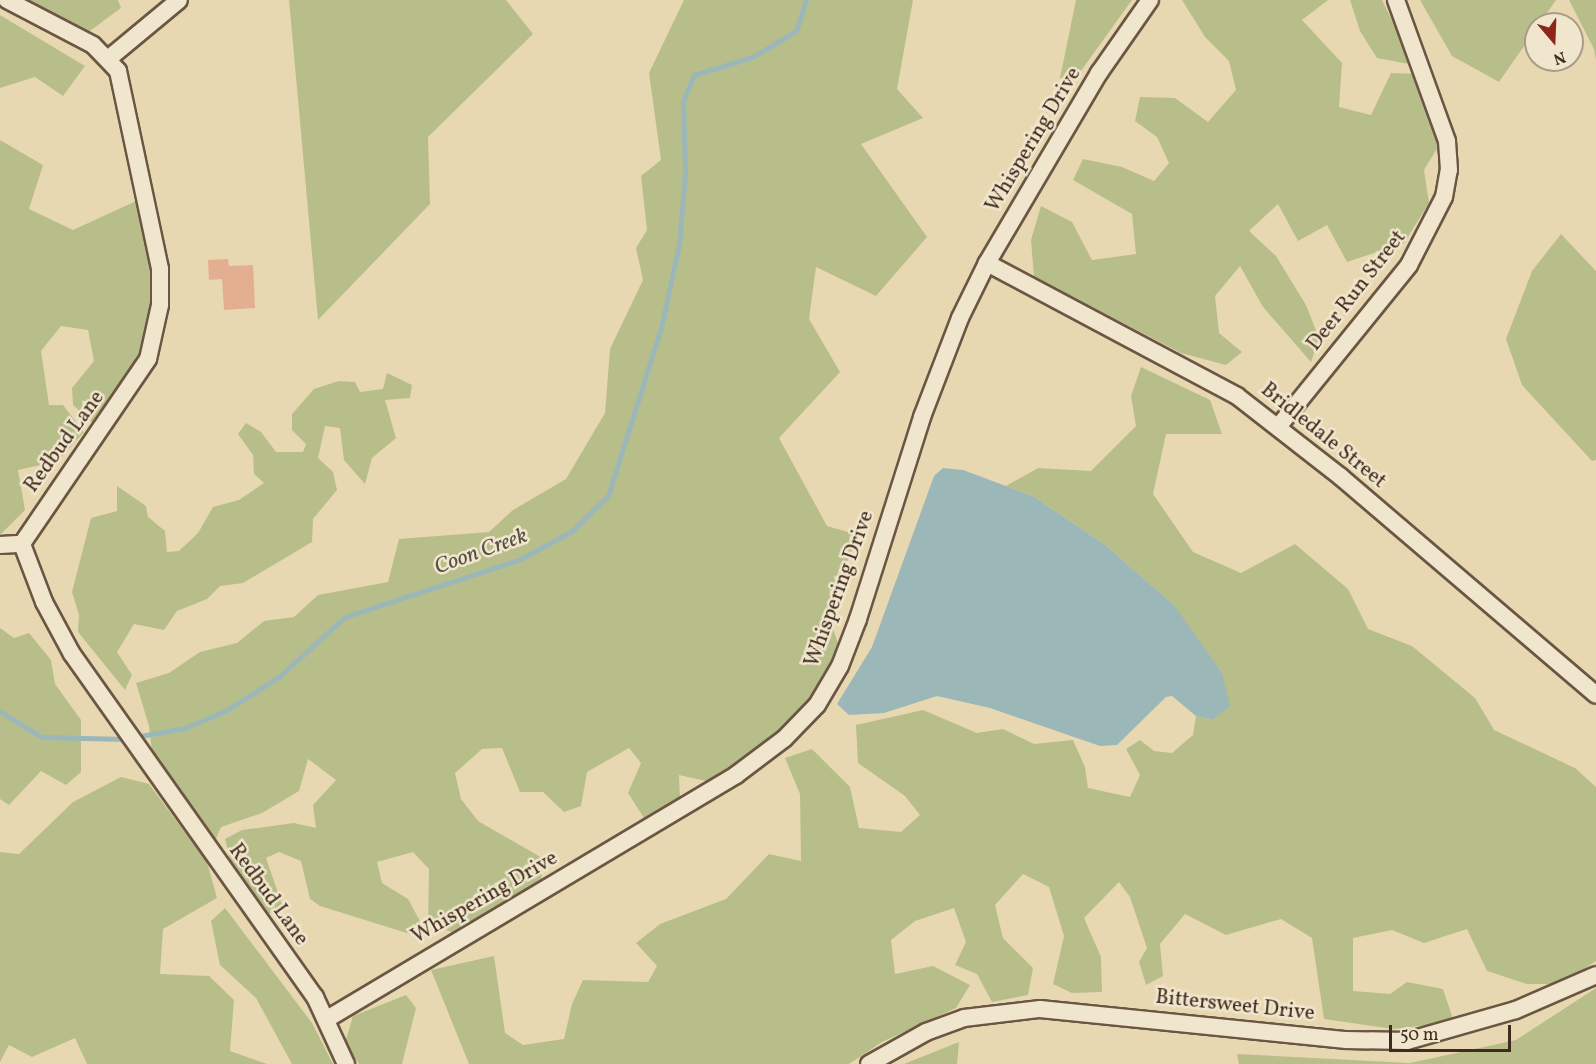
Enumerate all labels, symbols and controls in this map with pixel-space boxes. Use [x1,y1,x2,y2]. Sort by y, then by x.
north arrow [1524,12,1584,72]
text: N [1550,45,1568,69]
street label: Whispering Drive [981,63,1087,217]
street label: Deer Run Street [1302,226,1412,356]
street label: Bridledale Street [1255,378,1391,494]
street label: Redbud Lane [20,386,110,498]
street label: Whispering Drive [800,507,880,671]
water label: Coon Creek [431,523,531,581]
street label: Redbud Lane [223,839,313,951]
street label: Whispering Drive [407,846,563,950]
street label: Bittersweet Drive [1154,985,1316,1027]
scale bar [1392,1013,1514,1051]
text: 50 m [1400,1023,1439,1048]

